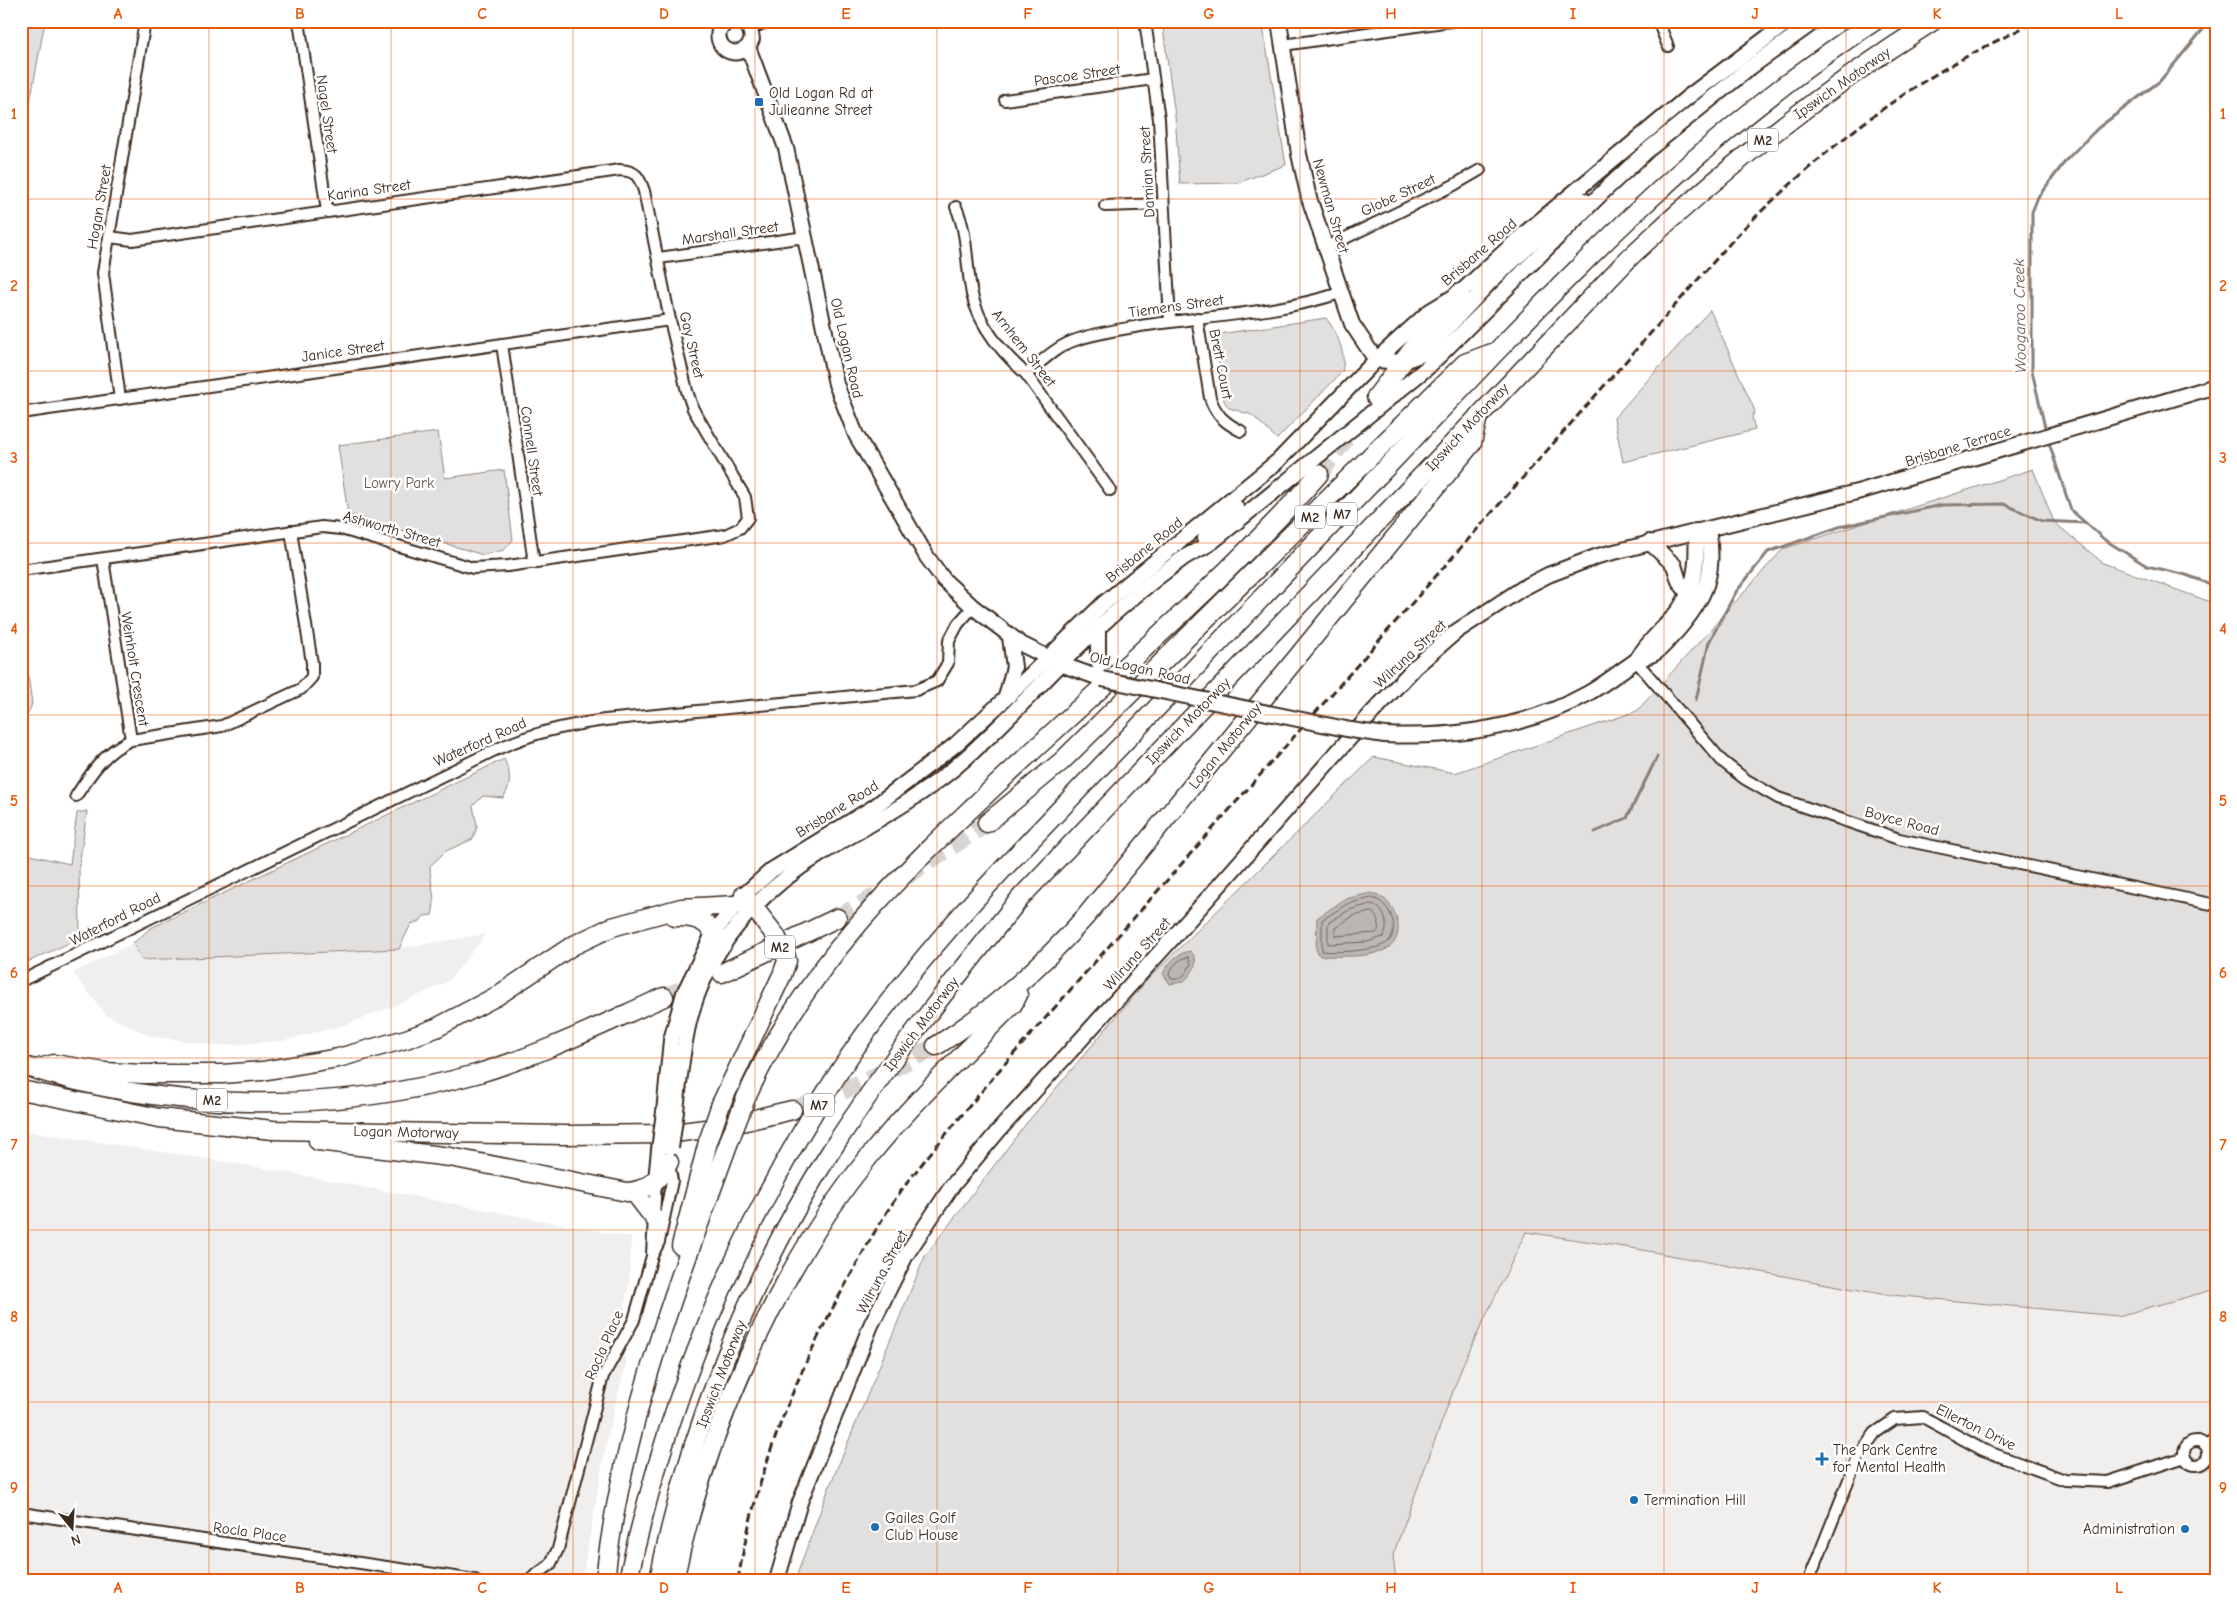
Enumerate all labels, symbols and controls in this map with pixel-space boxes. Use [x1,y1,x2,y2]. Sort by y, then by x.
text: A [114,5,123,23]
text: B [295,5,305,23]
text: C [477,5,487,23]
text: D [659,5,669,23]
text: E [841,5,851,23]
text: F [1023,5,1033,23]
text: G [1203,5,1215,23]
text: H [1385,5,1397,23]
text: I [1570,5,1576,23]
text: J [1751,5,1759,23]
text: K [1932,5,1942,23]
text: L [2115,5,2123,23]
street label: Ipswich Motorway [1790,43,1894,123]
street label: Pascoe Street [1033,60,1122,90]
street label: Nagel Street [313,74,342,155]
place label: Old Logan Rd at Julieanne Street [769,84,874,119]
marker: Old Logan Rd at Julieanne Street [753,96,765,108]
text: 1 [11,105,17,123]
text: 1 [2220,105,2226,123]
street label: Damian Street [1136,125,1158,218]
road number: M2 [1748,128,1778,152]
street label: Newman Street [1309,157,1353,256]
street label: Hogan Street [83,163,115,251]
street label: Globe Street [1358,170,1439,220]
street label: Karina Street [326,175,413,205]
street label: Brisbane Road [1438,214,1520,290]
street label: Marshall Street [681,217,780,249]
water label: Woogaroo Creek [2010,258,2030,373]
text: 2 [10,277,18,295]
text: 2 [2219,277,2227,295]
street label: Tiemens Street [1127,290,1225,322]
street label: Old Logan Road [827,296,867,400]
street label: Arnhem Street [988,306,1060,391]
street label: Gay Street [676,310,709,381]
street label: Brett Court [1205,327,1237,401]
street label: Janice Street [300,336,386,366]
street label: Ipswich Motorway [1422,379,1513,475]
street label: Connell Street [517,405,547,498]
street label: Brisbane Terrace [1903,421,2014,471]
text: 3 [10,449,18,467]
text: 3 [2219,449,2227,467]
park label: Lowry Park [364,474,435,492]
road number: M7 [1327,502,1357,526]
street label: Ashworth Street [341,506,443,552]
road number: M2 [1295,506,1325,528]
street label: Brisbane Road [1102,513,1186,587]
street label: Weinholt Crescent [117,610,153,728]
street label: Wilruna Street [1370,616,1450,692]
text: 4 [10,620,18,638]
text: 4 [2219,620,2227,638]
street label: Old Logan Road [1088,648,1192,688]
street label: Ipswich Motorway [1142,674,1234,768]
street label: Logan Motorway [1185,699,1265,793]
street label: Waterford Road [431,713,529,771]
street label: Brisbane Road [792,776,882,842]
text: 5 [10,792,18,810]
text: 5 [2219,792,2227,810]
street label: Boyce Road [1863,802,1941,840]
street label: Waterford Road [66,888,164,950]
street label: Wilruna Street [1100,913,1175,994]
road number: M2 [765,936,795,959]
text: 6 [10,964,18,982]
text: 6 [2219,964,2227,982]
street label: Ipswich Motorway [880,973,963,1075]
road number: M2 [197,1088,227,1112]
road number: M7 [804,1094,834,1116]
street label: Logan Motorway [353,1122,459,1142]
text: 7 [10,1136,18,1154]
text: 7 [2219,1136,2227,1154]
street label: Wilruna Street [852,1227,912,1317]
street label: Rocla Place [581,1307,627,1383]
text: 8 [10,1308,18,1326]
text: 8 [2219,1308,2227,1326]
street label: Ipswich Motorway [692,1317,750,1430]
street label: Ellerton Drive [1933,1400,2019,1454]
place label: The Park Centre for Mental Health [1832,1441,1946,1476]
marker: The Park Centre for Mental Health [1815,1452,1829,1466]
text: 9 [10,1479,18,1497]
text: 9 [2219,1479,2227,1497]
place label: Termination Hill [1644,1491,1746,1509]
marker: Termination Hill [1628,1494,1640,1506]
north arrow [48,1504,98,1554]
place label: Gailes Golf Club House [885,1509,959,1544]
street label: Rocla Place [212,1518,288,1546]
place label: Administration [2083,1520,2175,1538]
marker: Gailes Golf Club House [869,1521,881,1533]
marker: Administration [2179,1523,2191,1535]
text: N [69,1530,83,1549]
text: A [114,1579,123,1597]
text: B [295,1579,305,1597]
text: C [477,1579,487,1597]
text: D [659,1579,669,1597]
text: E [841,1579,851,1597]
text: F [1023,1579,1033,1597]
text: G [1203,1579,1215,1597]
text: H [1385,1579,1397,1597]
text: I [1570,1579,1576,1597]
text: J [1751,1579,1759,1597]
text: K [1932,1579,1942,1597]
text: L [2115,1579,2123,1597]

